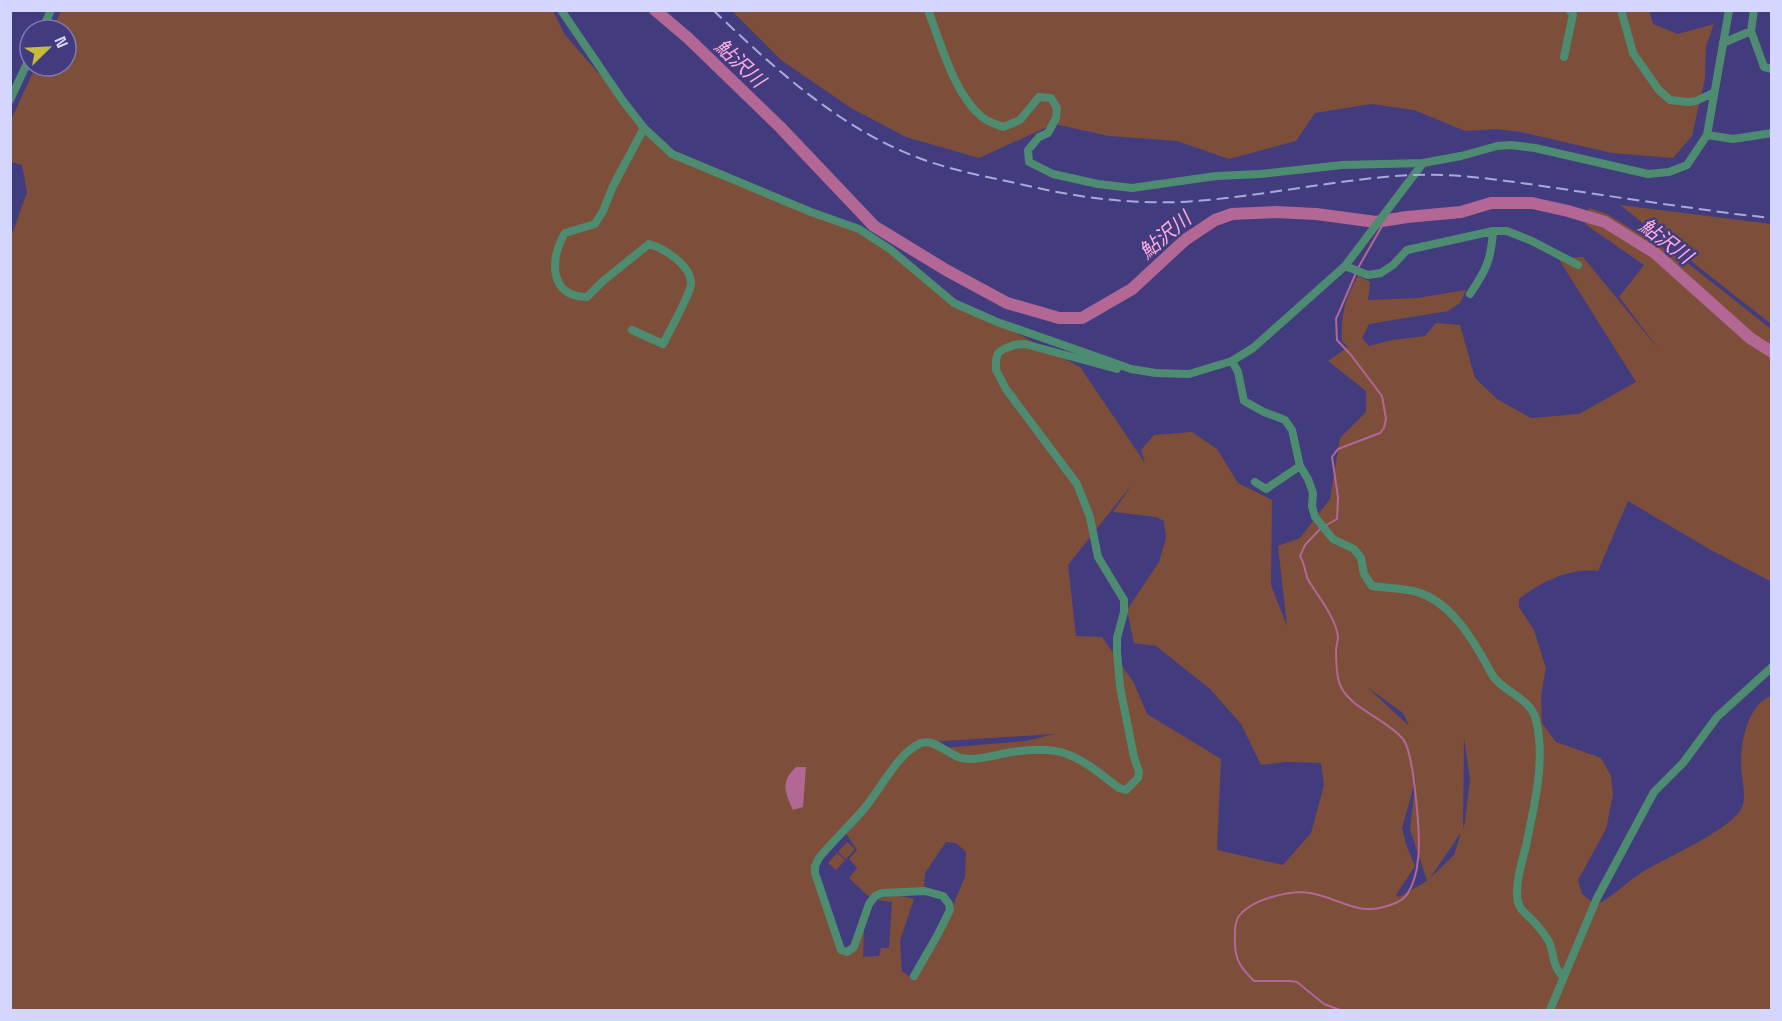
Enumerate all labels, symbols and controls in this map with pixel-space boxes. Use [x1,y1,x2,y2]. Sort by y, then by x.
north arrow [18,18,78,78]
text: N [49,33,73,51]
water label: 鮎沢川 [709,33,772,94]
water label: 鮎沢川 [1134,204,1198,264]
water label: 鮎沢川 [1634,213,1699,271]

